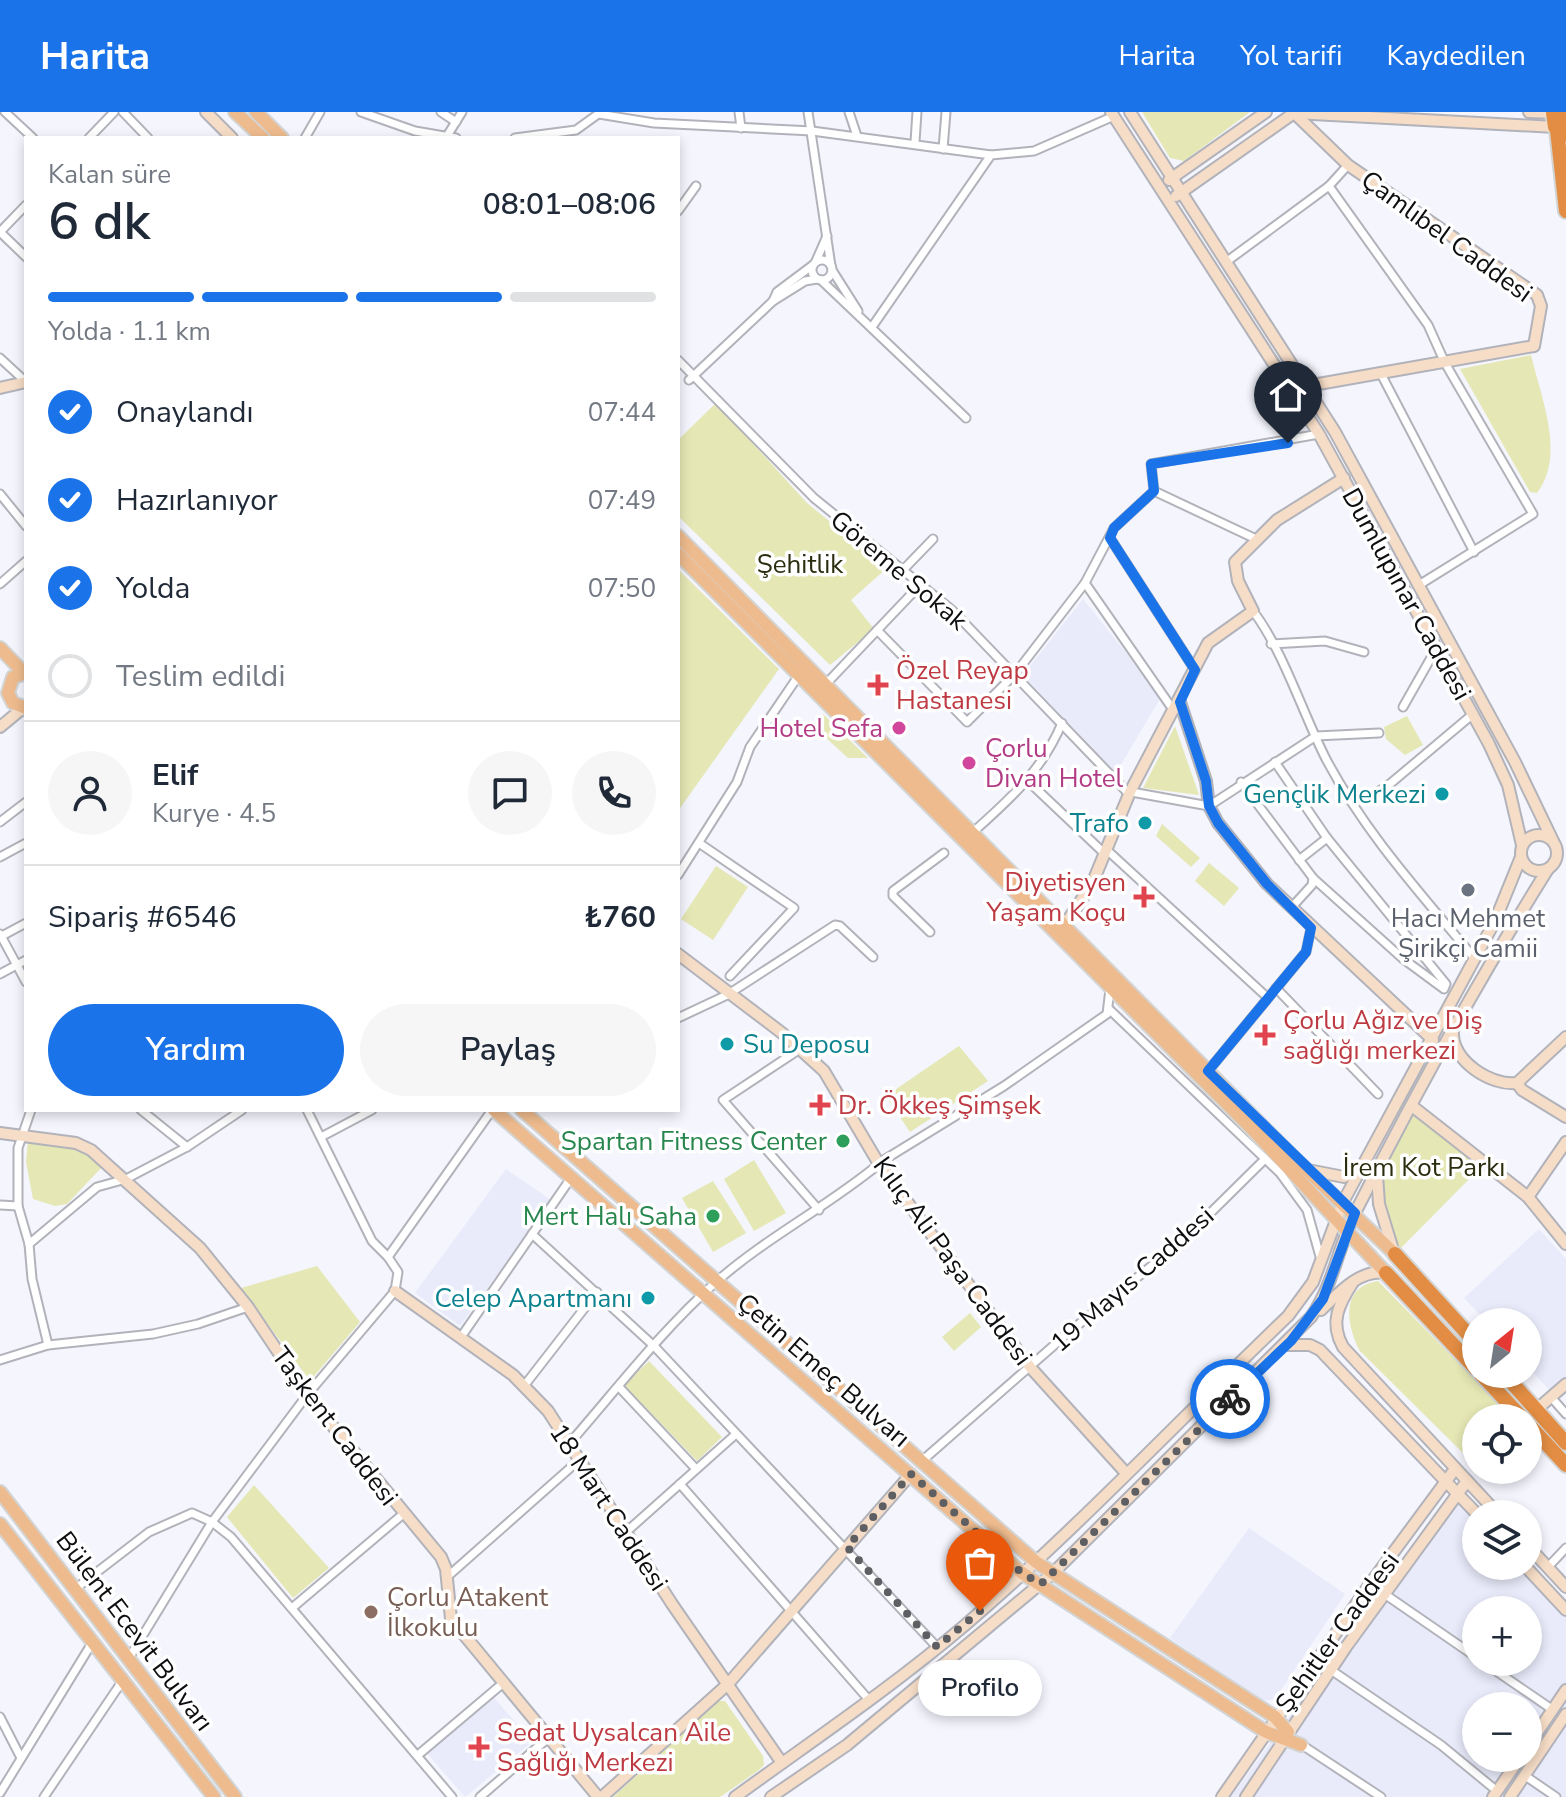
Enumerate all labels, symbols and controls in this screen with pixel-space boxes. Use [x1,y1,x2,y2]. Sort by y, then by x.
text: Harita [40,31,150,82]
text: Harita [1119,37,1196,75]
text: Yol tarifi [1240,37,1342,75]
text: Kaydedilen [1386,37,1526,75]
text: Kalan süre [48,157,171,192]
street label: Çamlıbel Caddesi [1354,162,1539,310]
text: 08:01–08:06 [483,184,656,225]
text: 6 dk [48,186,150,257]
text: Yolda · 1.1 km [48,314,211,349]
pin [1254,361,1322,443]
icon: home [1266,373,1310,417]
icon: check [48,390,92,434]
text: Onaylandı [116,392,254,433]
text: 07:44 [588,395,656,430]
icon: check [48,478,92,522]
text: Hazırlanıyor [116,480,278,521]
street label: Dumlupınar Caddesi [1334,482,1479,707]
text: 07:49 [588,483,656,518]
street label: Göreme Sokak [823,503,975,639]
park label: Şehitlik [757,547,844,582]
icon: check [48,566,92,610]
text: Yolda [116,568,190,609]
text: 07:50 [588,571,656,606]
place label: Özel Reyap Hastanesi [896,653,1029,718]
text: Teslim edildi [116,656,285,697]
marker: Özel Reyap Hastanesi [867,674,889,696]
place label: Hotel Sefa [760,711,883,746]
marker: Hotel Sefa [890,719,908,737]
place label: Çorlu Divan Hotel [985,731,1124,796]
button: person [48,751,132,835]
button: chat [468,751,552,835]
button: phone [572,751,656,835]
marker: Çorlu Divan Hotel [960,754,978,772]
text: Elif [152,755,198,796]
place label: Gençlik Merkezi [1243,777,1426,812]
marker: Gençlik Merkezi [1433,785,1451,803]
text: Kurye · 4.5 [152,796,276,831]
place label: Trafo [1070,806,1129,841]
marker: Trafo [1136,814,1154,832]
place label: Diyetisyen Yaşam Koçu [985,865,1126,930]
marker: Hacı Mehmet Şirikçi Camii [1459,881,1477,899]
marker: Diyetisyen Yaşam Koçu [1133,886,1155,908]
text: Sipariş #6546 [48,897,237,938]
text: ₺760 [584,897,656,938]
place label: Hacı Mehmet Şirikçi Camii [1391,901,1546,966]
place label: Çorlu Ağız ve Diş sağlığı merkezi [1283,1003,1483,1068]
button: Yardım [48,1004,344,1096]
button: Paylaş [360,1004,656,1096]
marker: Çorlu Ağız ve Diş sağlığı merkezi [1254,1024,1276,1046]
place label: Su Deposu [743,1027,870,1062]
marker: Su Deposu [718,1035,736,1053]
place label: Dr. Ökkeş Şimşek [838,1088,1042,1123]
marker: Dr. Ökkeş Şimşek [809,1094,831,1116]
place label: Spartan Fitness Center [561,1124,828,1159]
marker: Spartan Fitness Center [834,1132,852,1150]
street label: Kılıç Ali Paşa Caddesi [865,1150,1040,1373]
park label: İrem Kot Parkı [1343,1150,1505,1185]
place label: Mert Halı Saha [523,1199,697,1234]
street label: 19 Mayıs Caddesi [1043,1199,1222,1360]
marker: Mert Halı Saha [704,1207,722,1225]
place label: Celep Apartmanı [435,1281,632,1316]
street label: Çetin Emeç Bulvarı [730,1285,918,1455]
marker: Celep Apartmanı [639,1289,657,1307]
north arrow [1462,1308,1542,1388]
map controls [1462,1308,1542,1772]
street label: Taşkent Caddesi [263,1340,406,1513]
courier [1190,1359,1270,1439]
icon: bike [1208,1377,1252,1421]
button: locate [1462,1404,1542,1484]
street label: 18 Mart Caddesi [541,1417,676,1598]
button: layers [1462,1500,1542,1580]
street label: Bülent Ecevit Bulvarı [48,1524,221,1738]
pin [946,1529,1014,1611]
icon: bag [958,1541,1002,1585]
street label: Şehitler Caddesi [1267,1545,1408,1720]
place label: Çorlu Atakent İlkokulu [387,1580,549,1645]
button: + [1462,1596,1542,1676]
marker: Çorlu Atakent İlkokulu [362,1603,380,1621]
callout: Profilo [918,1659,1042,1715]
text: Profilo [941,1670,1019,1705]
button: − [1462,1692,1542,1772]
place label: Sedat Uysalcan Aile Sağlığı Merkezi [497,1715,731,1780]
marker: Sedat Uysalcan Aile Sağlığı Merkezi [468,1736,490,1758]

